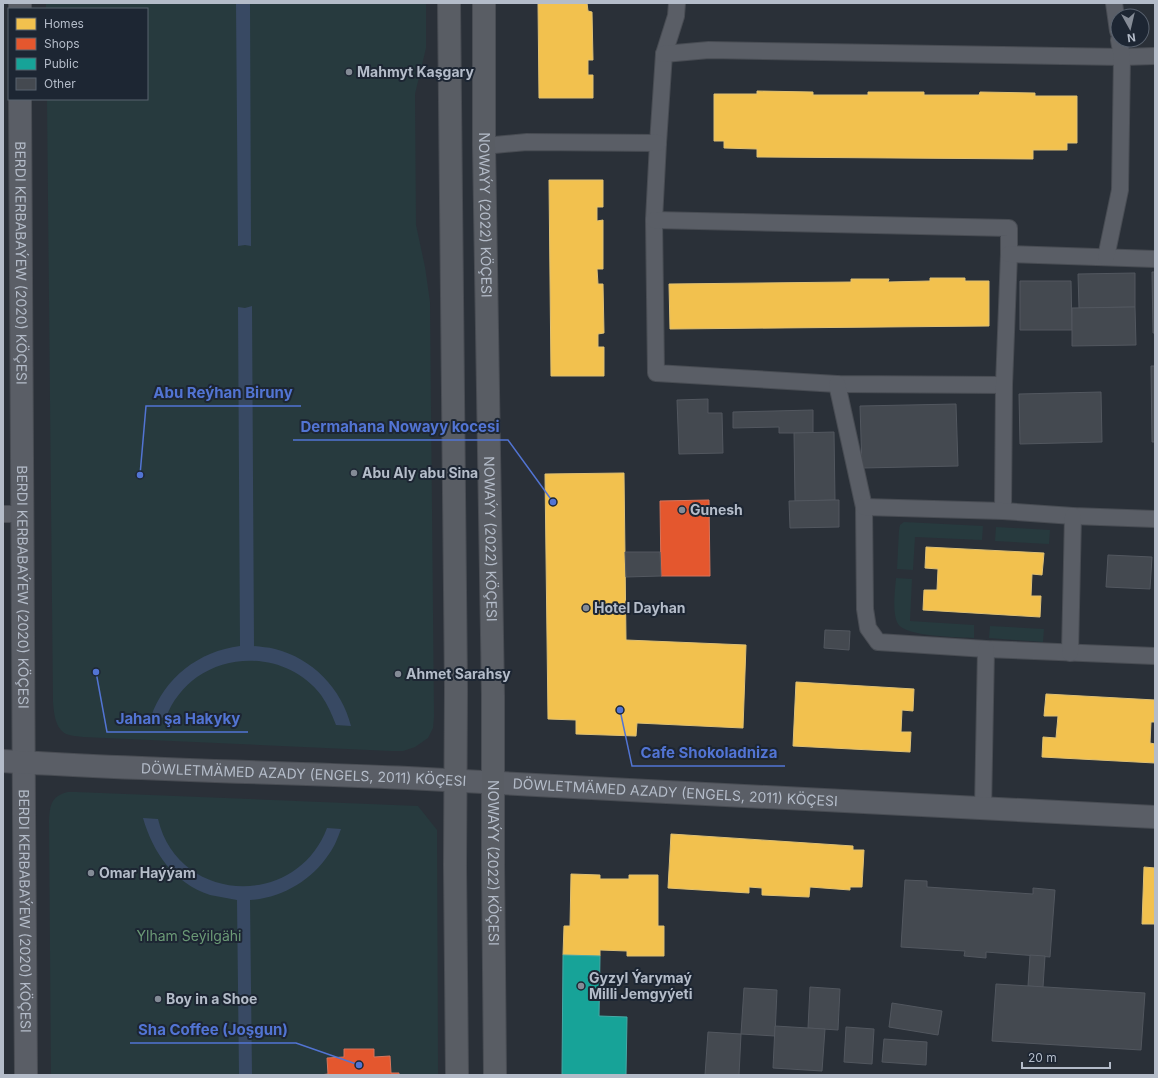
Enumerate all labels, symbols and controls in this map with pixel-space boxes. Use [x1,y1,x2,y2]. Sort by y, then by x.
legend [8,8,148,100]
north arrow [1110,8,1150,48]
text: Homes [44,16,84,31]
text: N [1126,30,1137,45]
text: Shops [44,36,80,51]
text: Public [44,56,79,71]
place label: Mahmyt Kaşgary [357,63,474,80]
marker: Mahmyt Kaşgary [344,67,354,77]
text: Other [44,76,76,91]
street label: NOWAÝY (2022) KÖÇESI [476,132,495,298]
street label: BERDI KERBABAÝEW (2020) KÖÇESI [12,141,31,385]
callout: Abu Reýhan Biruny [146,379,301,406]
text: Abu Reýhan Biruny [153,383,293,402]
callout: Dermahana Nowayy kocesi [293,413,508,440]
text: Dermahana Nowayy kocesi [300,417,500,436]
street label: NOWAÝY (2022) KÖÇESI [481,456,501,622]
place label: Abu Aly abu Sina [362,464,478,481]
street label: BERDI KERBABAÝEW (2020) KÖÇESI [14,465,32,709]
marker: Abu Aly abu Sina [349,468,359,478]
place label: Gunesh [690,501,743,518]
marker: Gunesh [677,505,687,515]
place label: Hotel Dayhan [594,599,686,616]
marker: Hotel Dayhan [581,603,591,613]
place label: Ahmet Sarahsy [406,665,511,682]
marker: Ahmet Sarahsy [393,669,403,679]
callout: Jahan şa Hakyky [107,705,248,732]
text: Jahan şa Hakyky [116,709,240,728]
callout: Cafe Shokoladniza [632,739,785,766]
text: Cafe Shokoladniza [641,743,777,762]
street label: DÖWLETMÄMED AZADY (ENGELS, 2011) KÖÇESI [141,759,467,789]
street label: DÖWLETMÄMED AZADY (ENGELS, 2011) KÖÇESI [512,775,838,809]
street label: NOWAÝY (2022) KÖÇESI [485,780,503,946]
street label: BERDI KERBABAÝEW (2020) KÖÇESI [16,789,35,1033]
place label: Omar Haýýam [99,864,196,881]
marker: Omar Haýýam [86,868,96,878]
park label: Ylham Seýilgähi [137,927,241,944]
place label: Gyzyl Ýarymaý Milli Jemgyýeti [589,968,693,1002]
marker: Gyzyl Ýarymaý Milli Jemgyýeti [576,981,586,991]
place label: Boy in a Shoe [166,990,257,1007]
marker: Boy in a Shoe [153,994,163,1004]
callout: Sha Coffee (Joşgun) [130,1016,296,1043]
text: Sha Coffee (Joşgun) [138,1020,288,1039]
scale bar [1022,1044,1110,1070]
text: 20 m [1028,1050,1057,1065]

